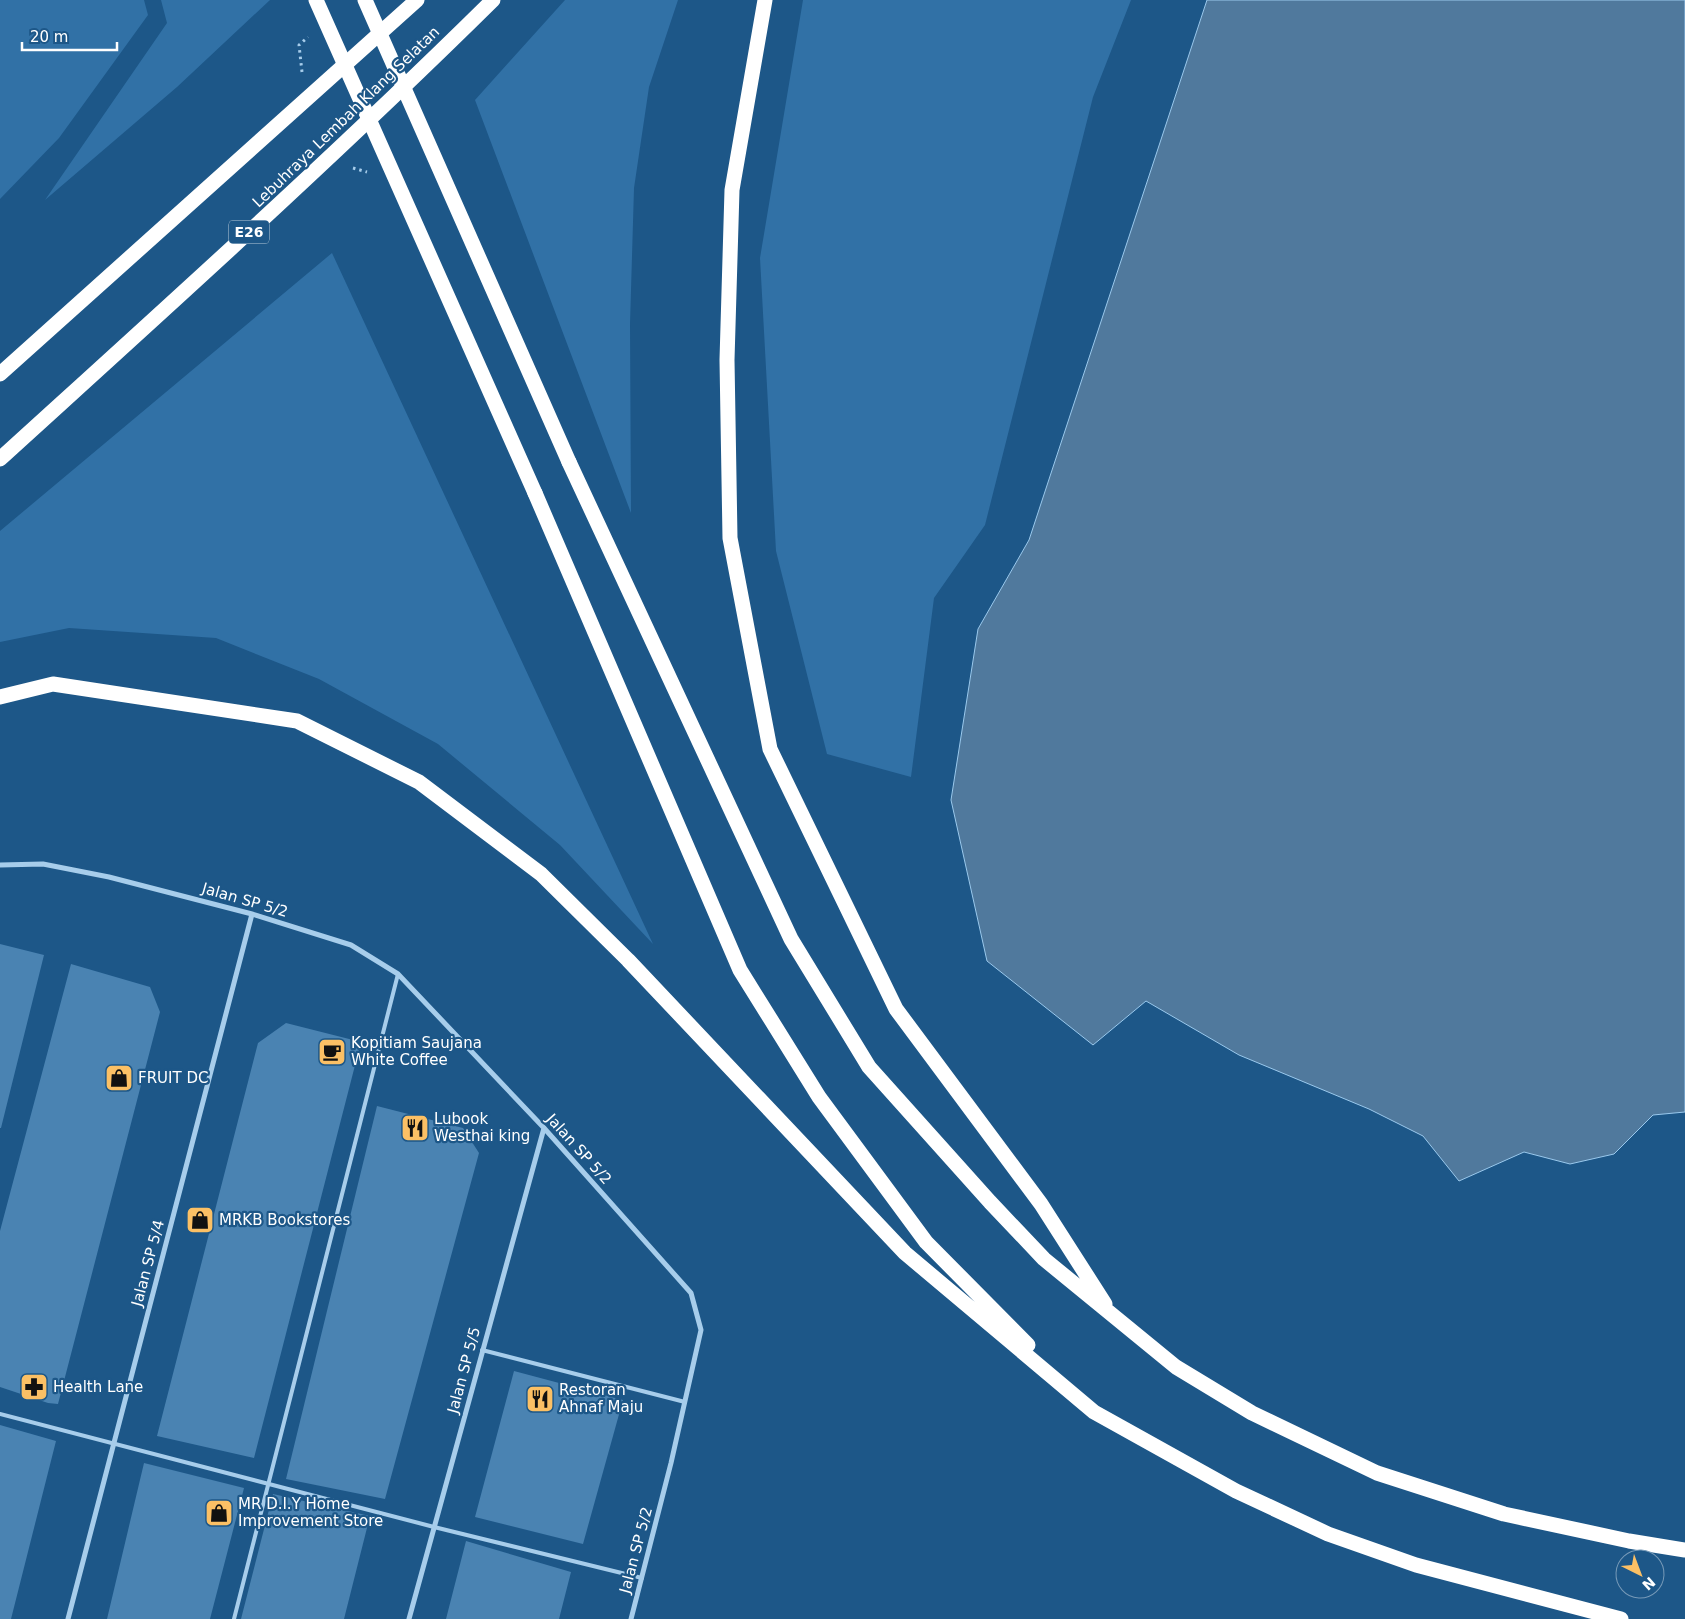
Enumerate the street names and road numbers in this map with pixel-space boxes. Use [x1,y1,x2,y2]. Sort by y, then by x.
street label: Lebuhraya Lembah Klang Selatan [249,23,443,211]
road number: E26 [229,220,269,243]
street label: Jalan SP 5/2 [199,879,290,921]
street label: Jalan SP 5/2 [542,1109,615,1188]
street label: Jalan SP 5/4 [128,1218,168,1309]
street label: Jalan SP 5/5 [444,1325,484,1416]
street label: Jalan SP 5/2 [616,1505,656,1596]

